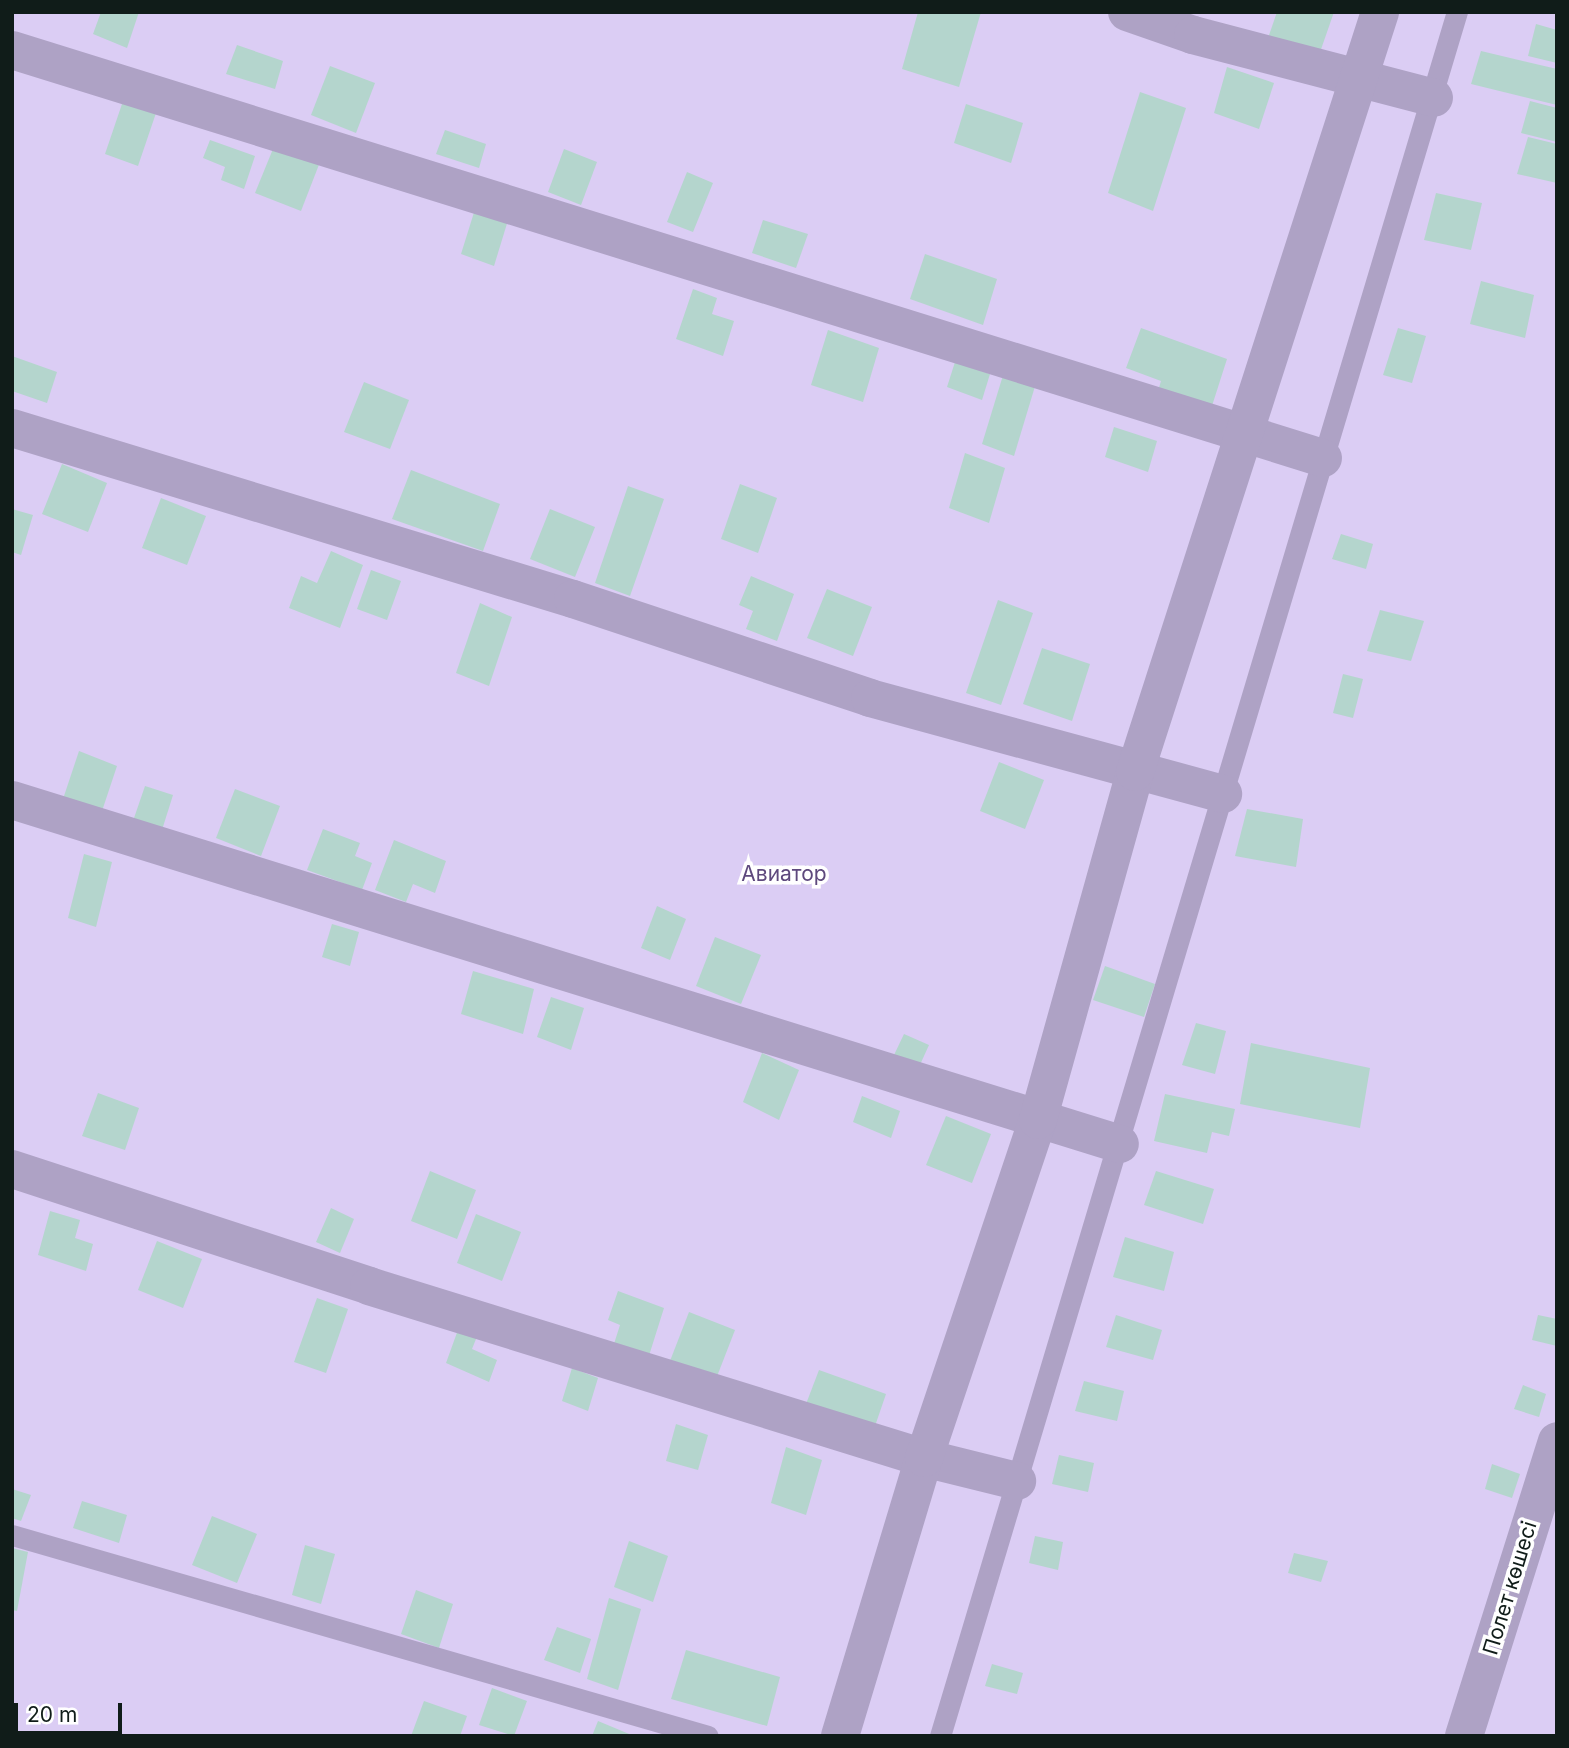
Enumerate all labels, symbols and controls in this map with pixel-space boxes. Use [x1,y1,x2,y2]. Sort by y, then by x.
park label: Авиатор [741,861,827,887]
street label: Полет көшесі [1478,1518,1542,1658]
scale bar [18,1688,126,1732]
text: 20 m [27,1702,77,1727]

